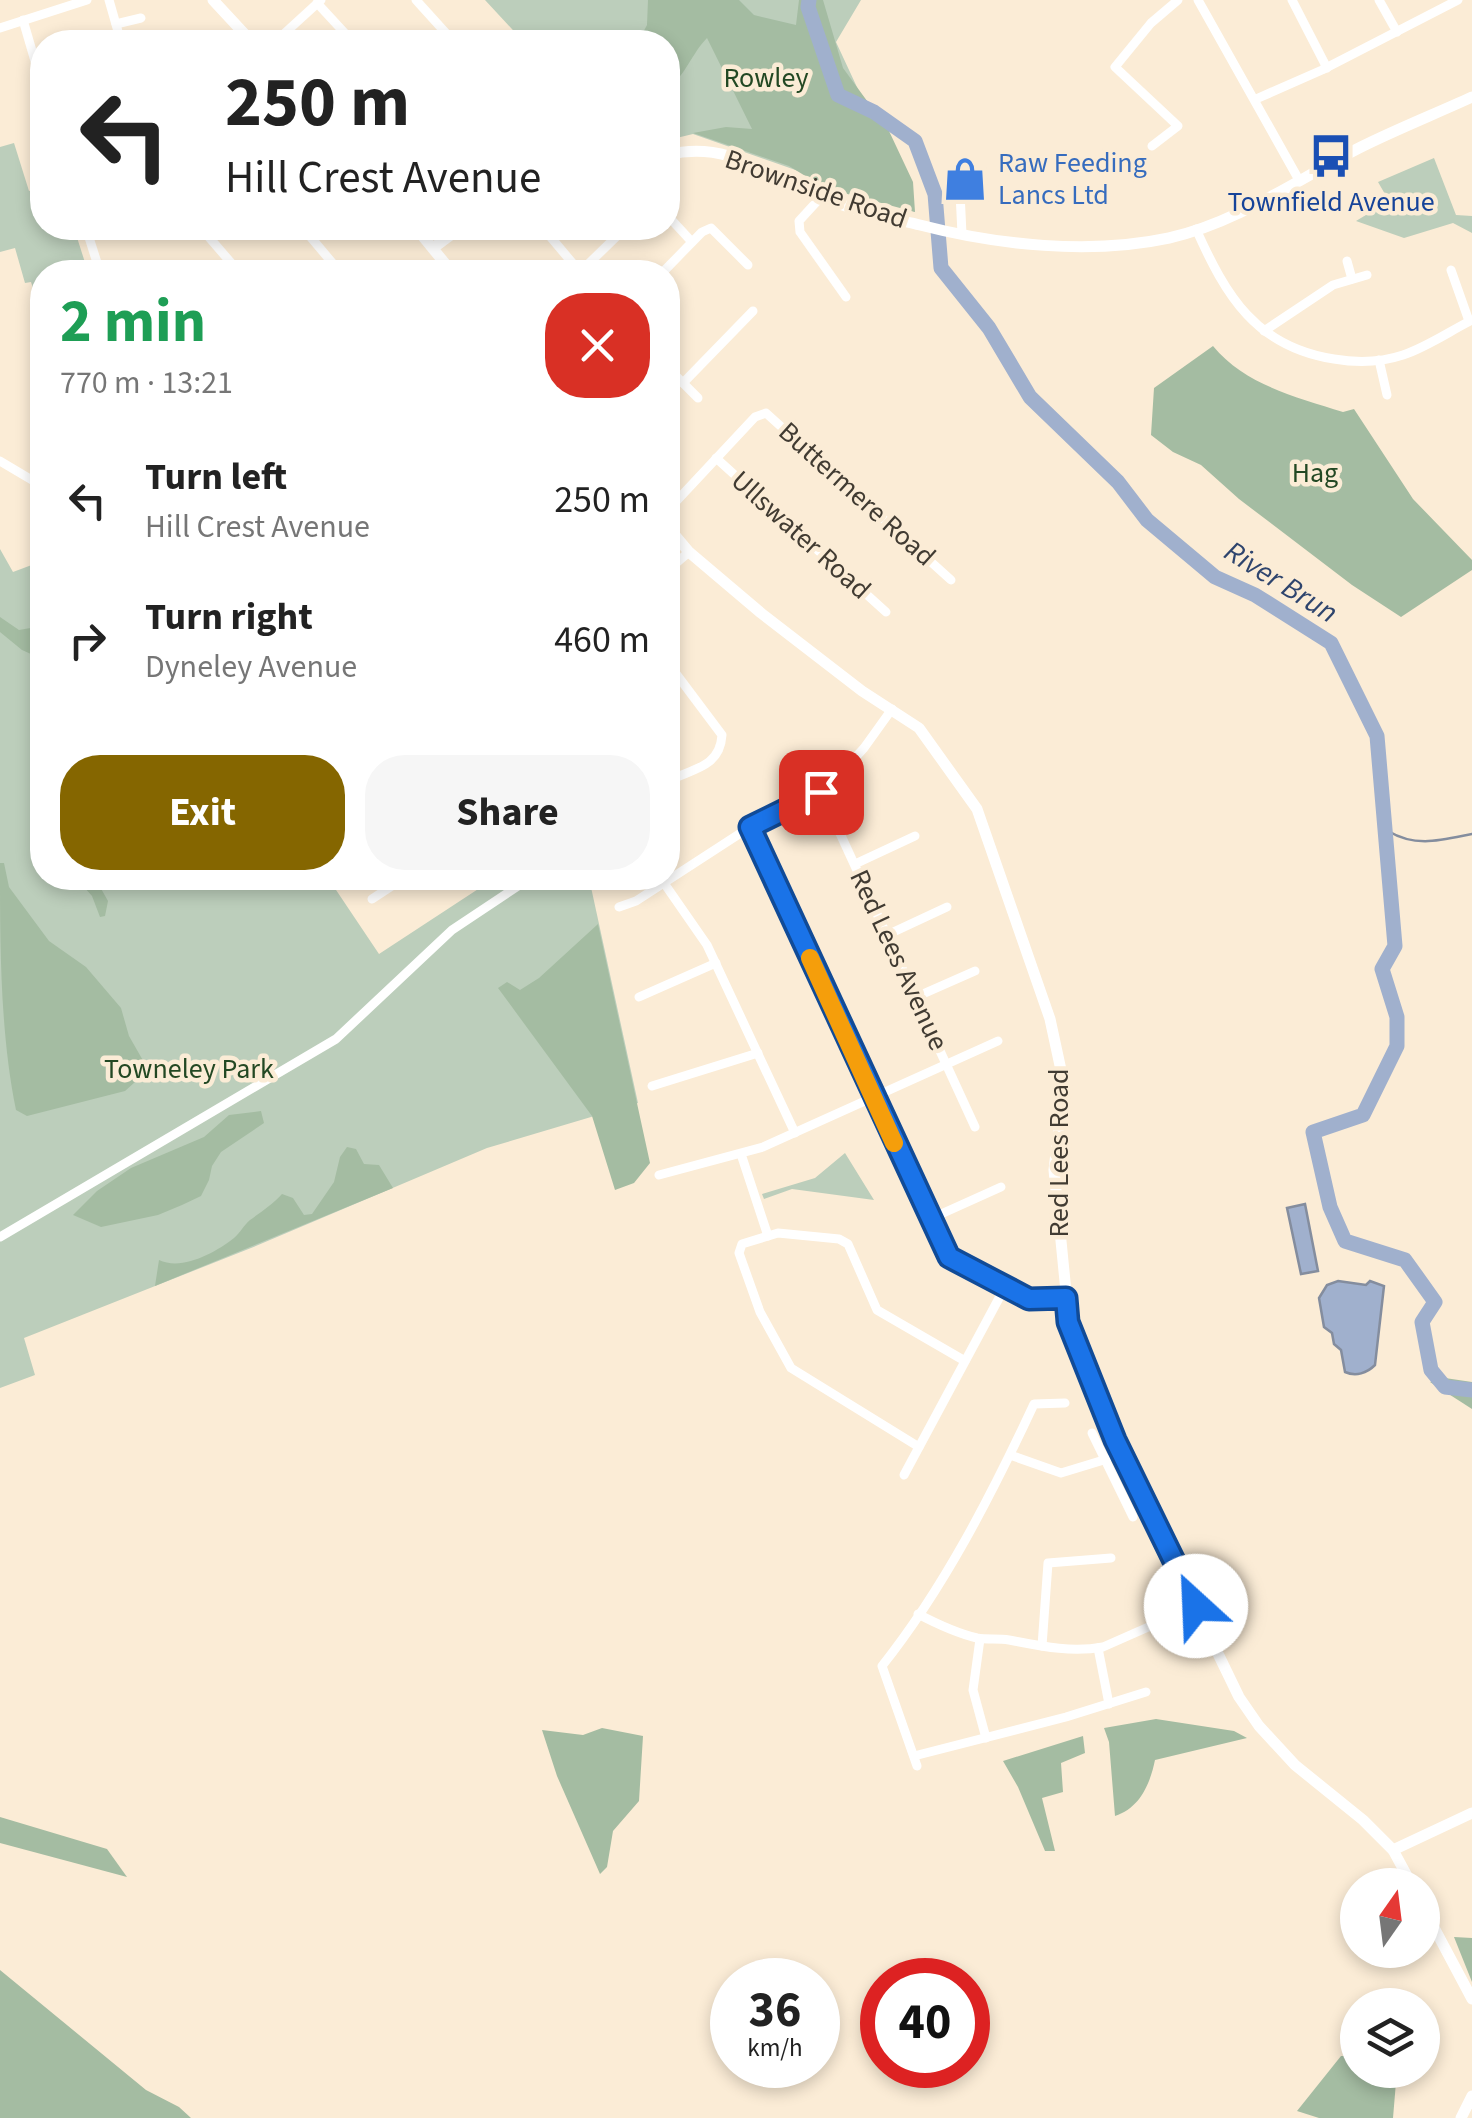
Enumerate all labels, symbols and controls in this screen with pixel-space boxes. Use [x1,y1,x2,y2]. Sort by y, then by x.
text: 250 m [225,53,410,153]
park label: Rowley [723,58,809,98]
icon: left [60,70,190,200]
bus stop icon: Townfield Avenue [1307,132,1355,180]
street label: Brownside Road [720,139,912,239]
place label: Raw Feeding Lancs Ltd [998,143,1147,215]
text: Hill Crest Avenue [225,146,541,210]
shop icon: Raw Feeding Lancs Ltd [941,155,989,203]
place label: Townfield Avenue [1227,182,1435,222]
text: 2 min [60,280,206,365]
button: close [545,293,650,398]
text: 770 m · 13:21 [60,360,233,406]
street label: Buttermere Road [770,412,944,576]
text: Turn left [145,450,287,504]
park label: Hag [1292,453,1338,493]
street label: Ullswater Road [722,461,880,609]
icon: left [60,473,115,528]
text: 250 m [554,473,650,527]
text: Hill Crest Avenue [145,504,370,550]
water label: River Brun [1216,530,1346,634]
text: Turn right [145,590,313,644]
icon: right [60,613,115,668]
text: 460 m [554,613,650,667]
text: Dyneley Avenue [145,644,357,690]
pin [779,750,864,835]
button: Exit [60,755,345,870]
button: Share [365,755,650,870]
icon: arrive [794,765,849,820]
street label: Red Lees Avenue [840,863,958,1057]
park label: Towneley Park [104,1049,274,1089]
street label: Red Lees Road [1039,1068,1079,1238]
position arrow [1144,1554,1248,1658]
north arrow [1340,1868,1440,1968]
map controls [1340,1868,1440,2088]
speed limit sign: 40 [860,1958,990,2088]
text: 36 [749,1975,801,2046]
button: layers [1340,1988,1440,2088]
text: km/h [747,2030,803,2066]

